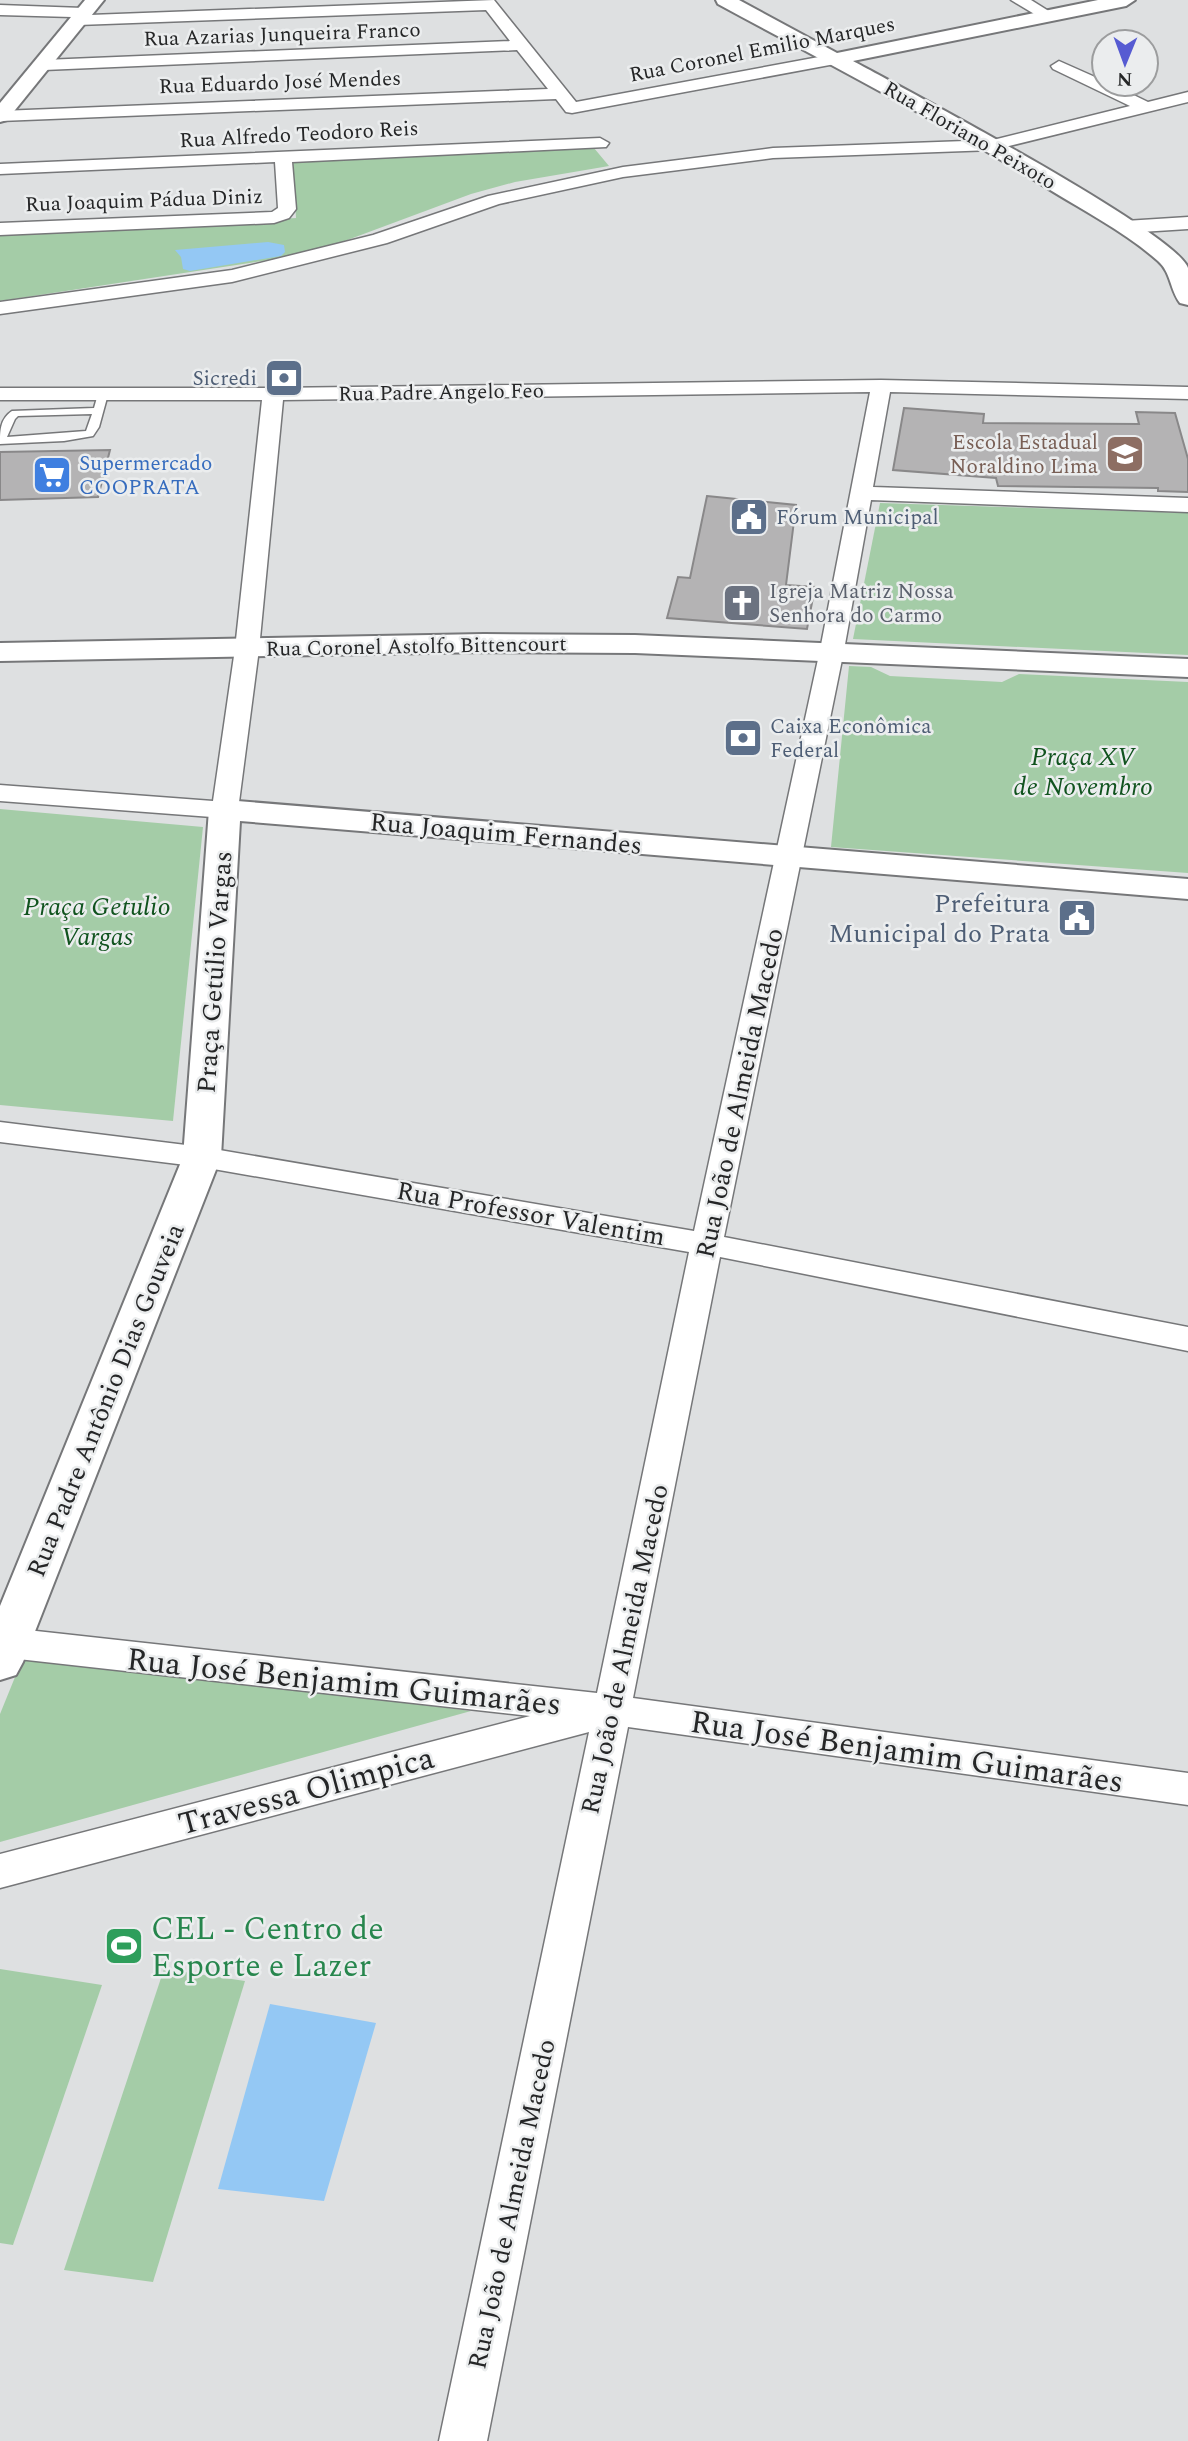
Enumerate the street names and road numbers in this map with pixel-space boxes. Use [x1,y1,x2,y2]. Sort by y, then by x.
street label: Rua Coronel Emilio Marques [626,8,898,91]
street label: Rua Azarias Junqueira Franco [143,14,421,56]
street label: Rua Eduardo José Mendes [158,63,402,103]
street label: Rua Floriano Peixoto [877,73,1062,199]
street label: Rua Alfredo Teodoro Reis [179,113,419,157]
street label: Rua Joaquim Pádua Diniz [25,181,264,221]
street label: Rua Padre Angelo Feo [338,375,544,411]
street label: Rua Coronel Astolfo Bittencourt [265,628,567,666]
street label: Rua Joaquim Fernandes [368,802,644,866]
street label: Praça Getúlio Vargas [187,850,243,1095]
street label: Rua João de Almeida Macedo [685,924,795,1262]
street label: Rua Professor Valentim [394,1171,668,1257]
street label: Rua Padre Antônio Dias Gouveia [16,1217,195,1583]
street label: Rua João de Almeida Macedo [570,1480,680,1818]
street label: Rua José Benjamim Guimarães [124,1635,564,1730]
street label: Rua José Benjamim Guimarães [687,1698,1126,1807]
street label: Travessa Olimpica [173,1734,440,1849]
street label: Rua João de Almeida Macedo [457,2035,567,2373]

